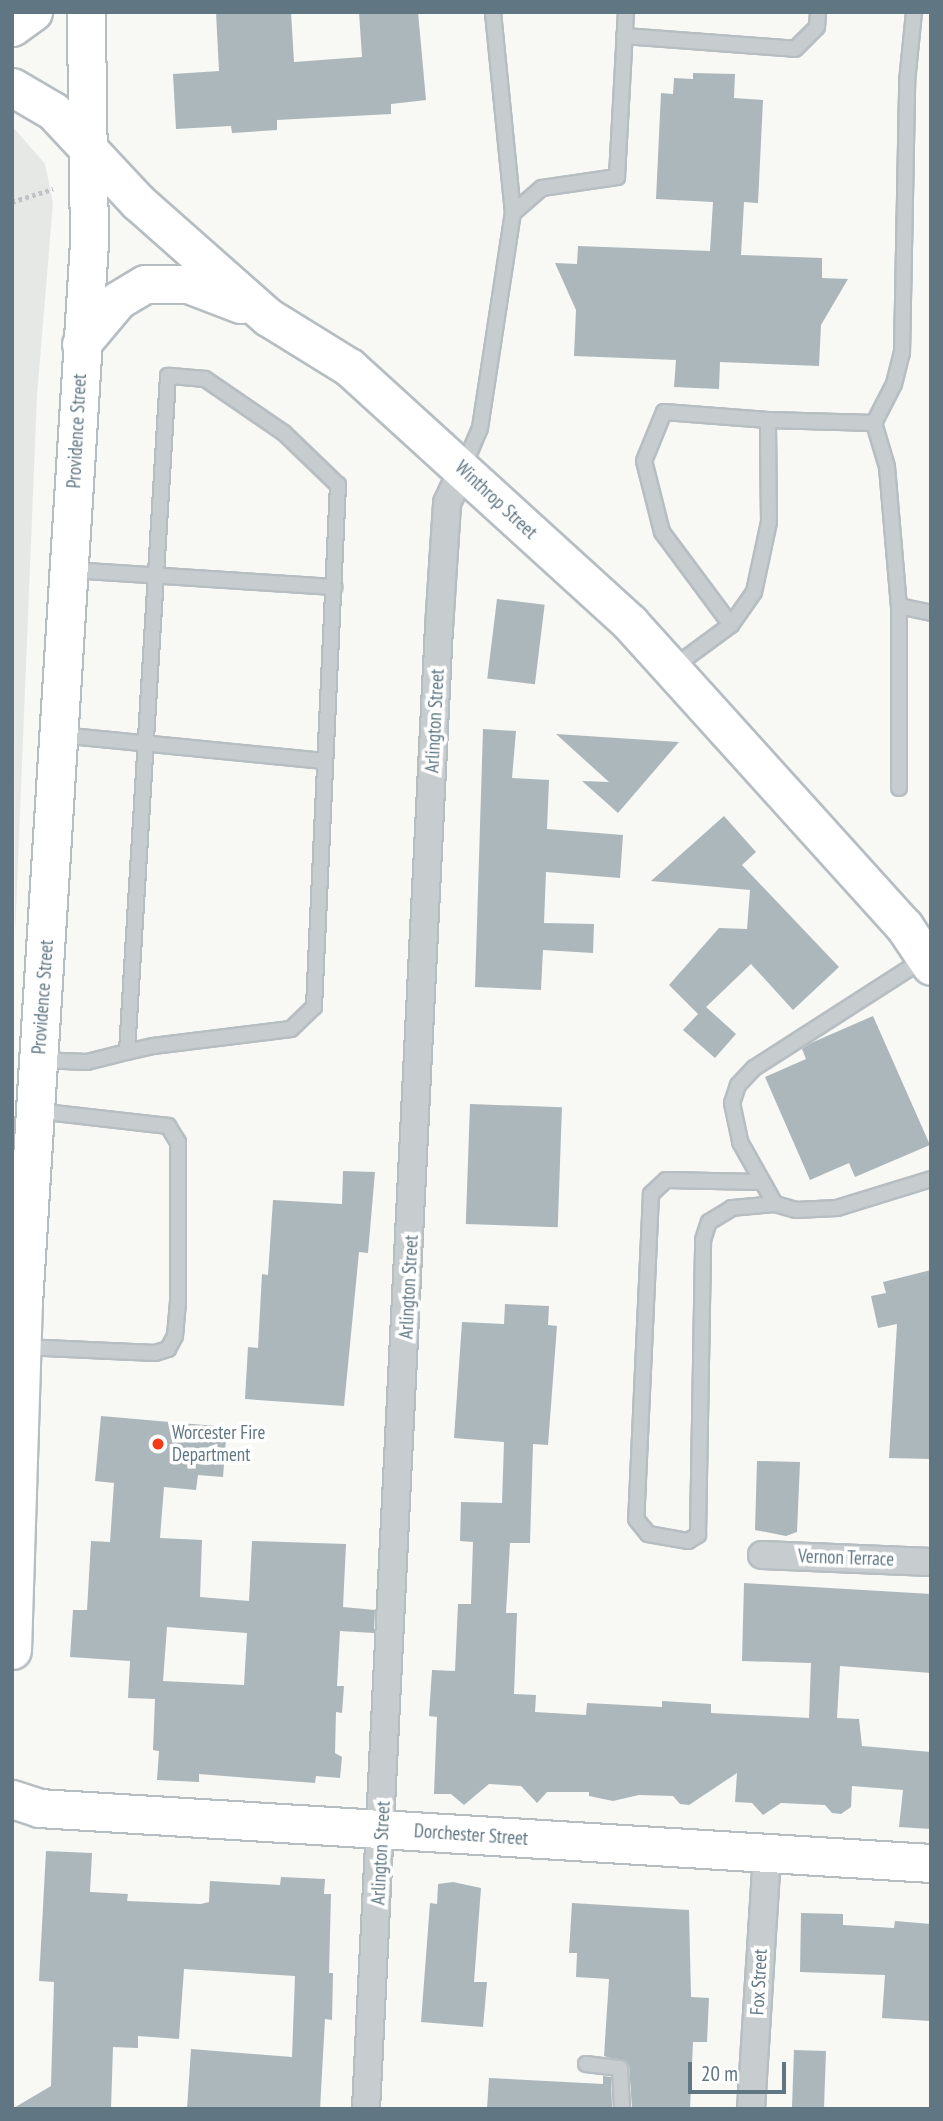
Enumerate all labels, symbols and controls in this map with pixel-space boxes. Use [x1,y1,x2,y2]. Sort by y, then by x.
street label: Providence Street [63,373,91,489]
street label: Winthrop Street [450,456,542,544]
street label: Arlington Street [421,668,449,774]
street label: Providence Street [28,939,58,1055]
street label: Arlington Street [395,1234,423,1340]
place label: Worcester Fire Department [172,1422,265,1466]
marker: Worcester Fire Department [150,1436,166,1452]
street label: Vernon Terrace [797,1545,895,1571]
street label: Arlington Street [367,1800,395,1906]
street label: Dorchester Street [413,1820,529,1850]
street label: Fox Street [746,1948,772,2016]
scale bar [691,2048,789,2092]
text: 20 m [701,2060,738,2087]

